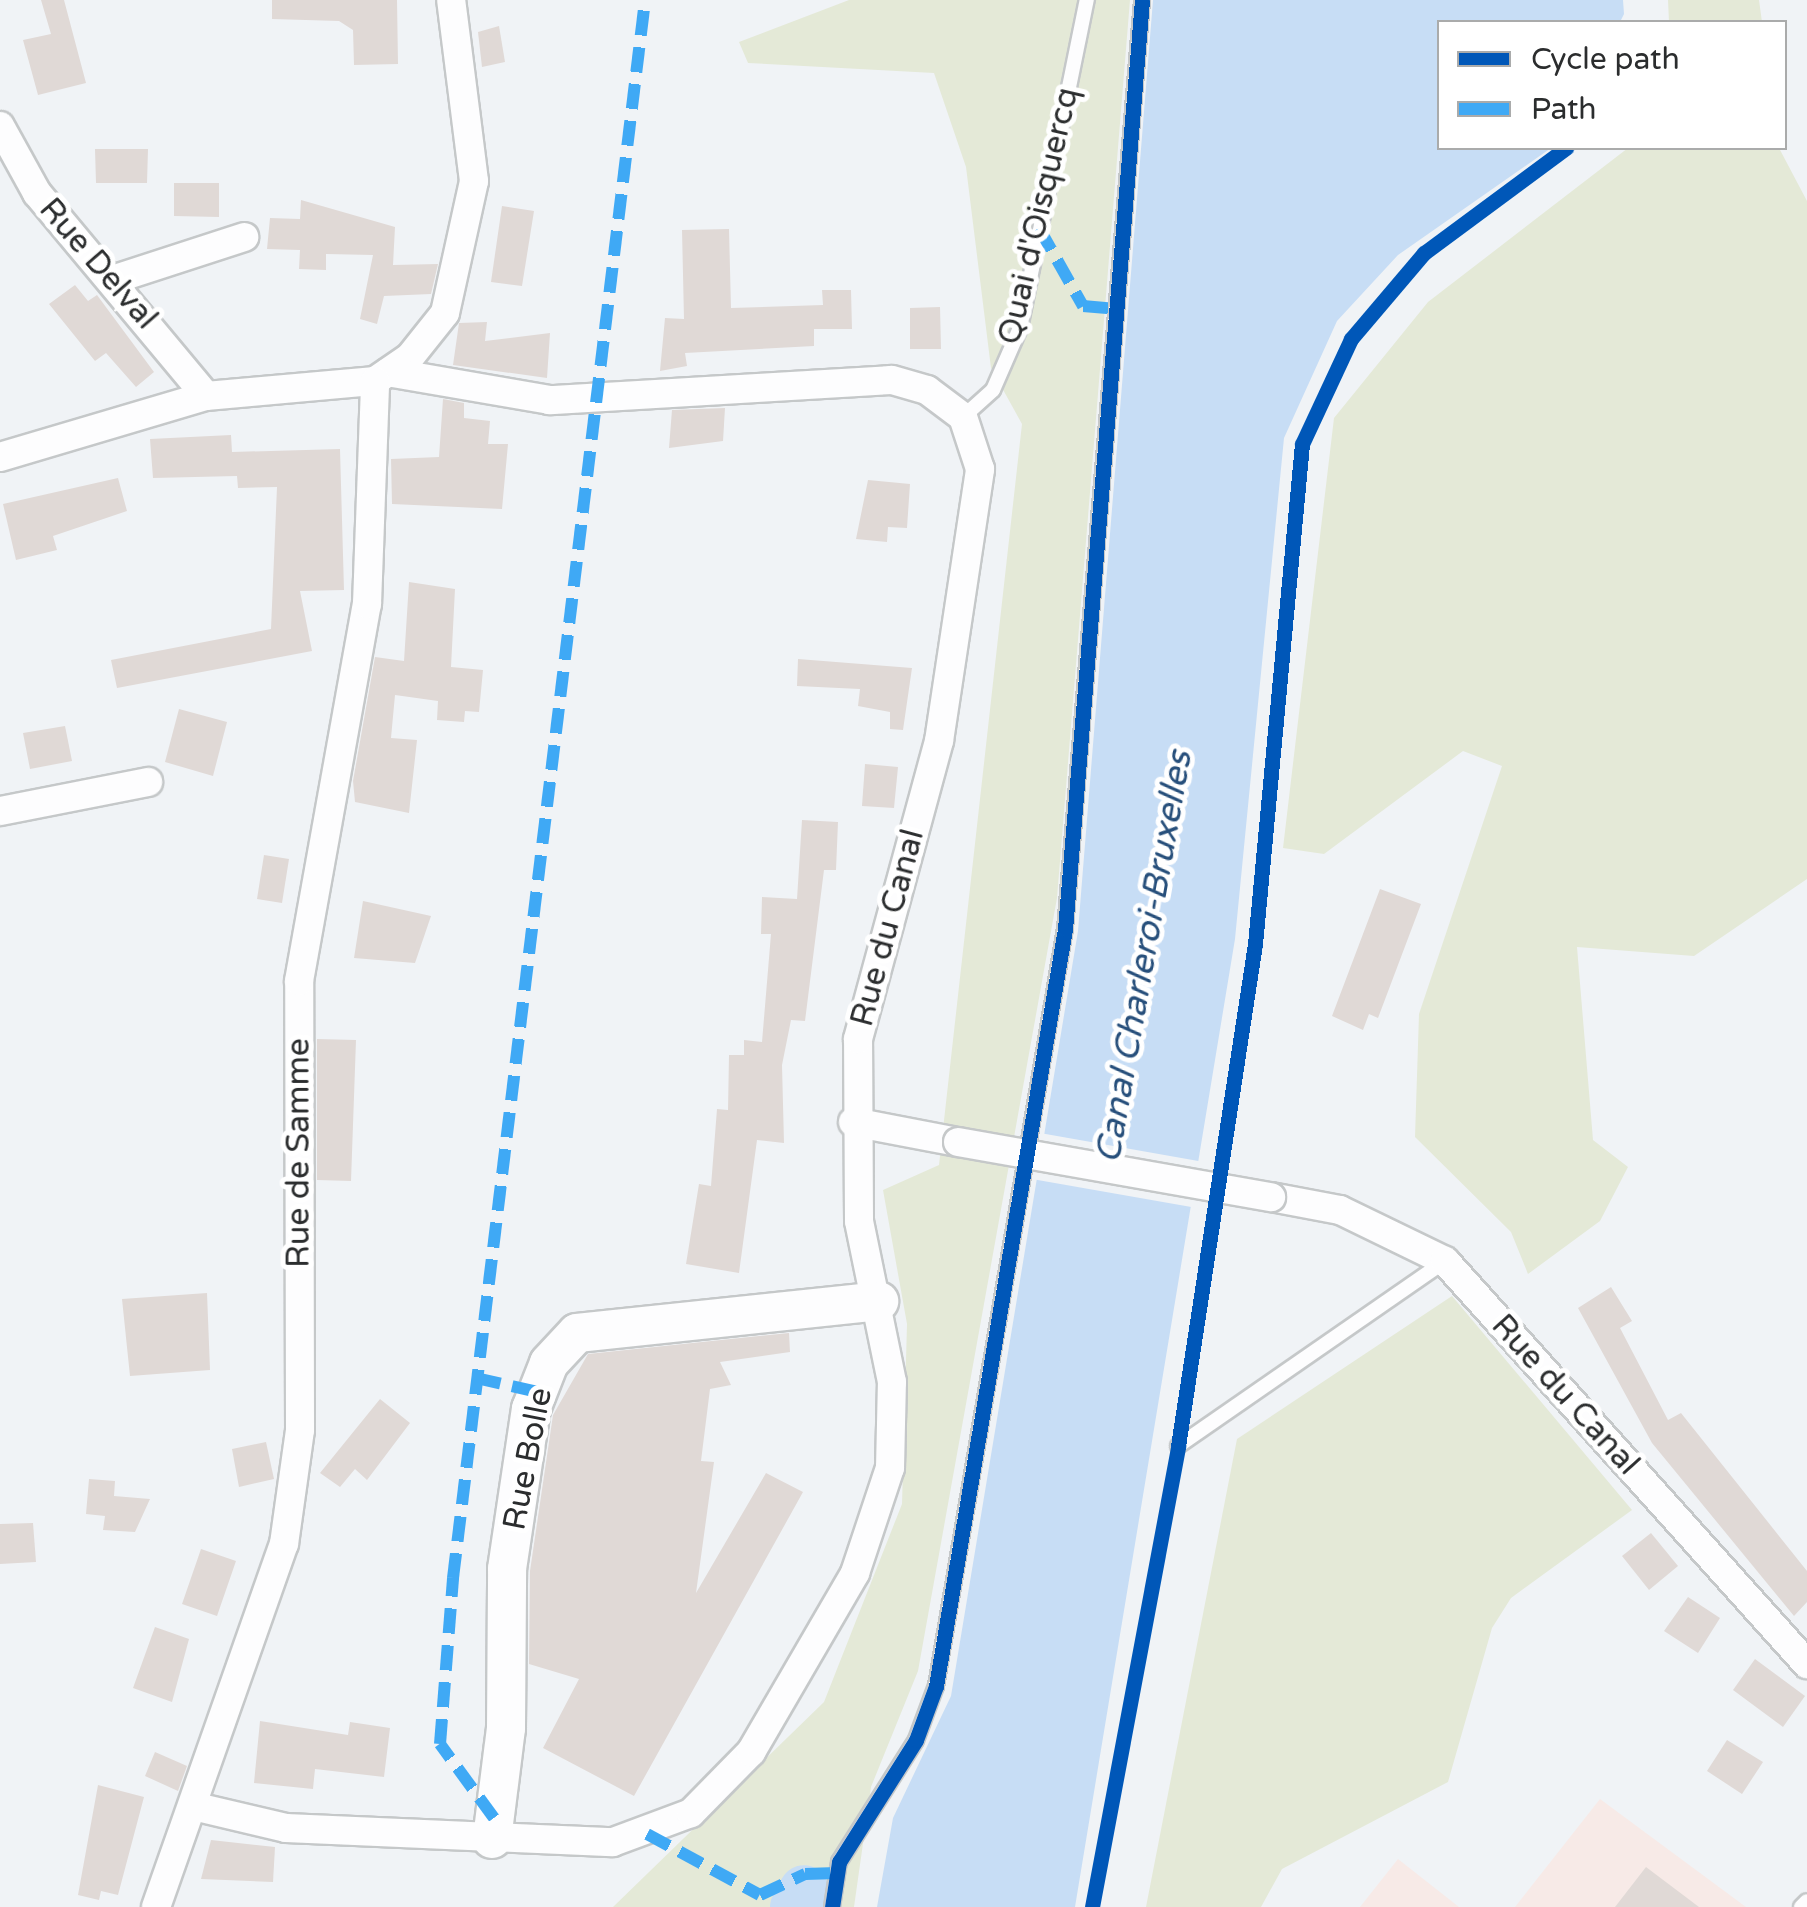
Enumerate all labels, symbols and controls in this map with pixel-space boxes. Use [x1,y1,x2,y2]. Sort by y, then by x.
legend [1437,20,1787,150]
text: Cycle path [1531,41,1680,78]
street label: Quai d'Oisquercq [991,84,1087,348]
text: Path [1531,91,1597,128]
street label: Rue Delval [31,191,165,337]
water label: Canal Charleroi-Bruxelles [1087,748,1201,1166]
street label: Rue du Canal [843,825,933,1031]
street label: Rue de Samme [280,1038,318,1268]
street label: Rue du Canal [1483,1307,1647,1483]
street label: Rue Bolle [495,1385,561,1533]

